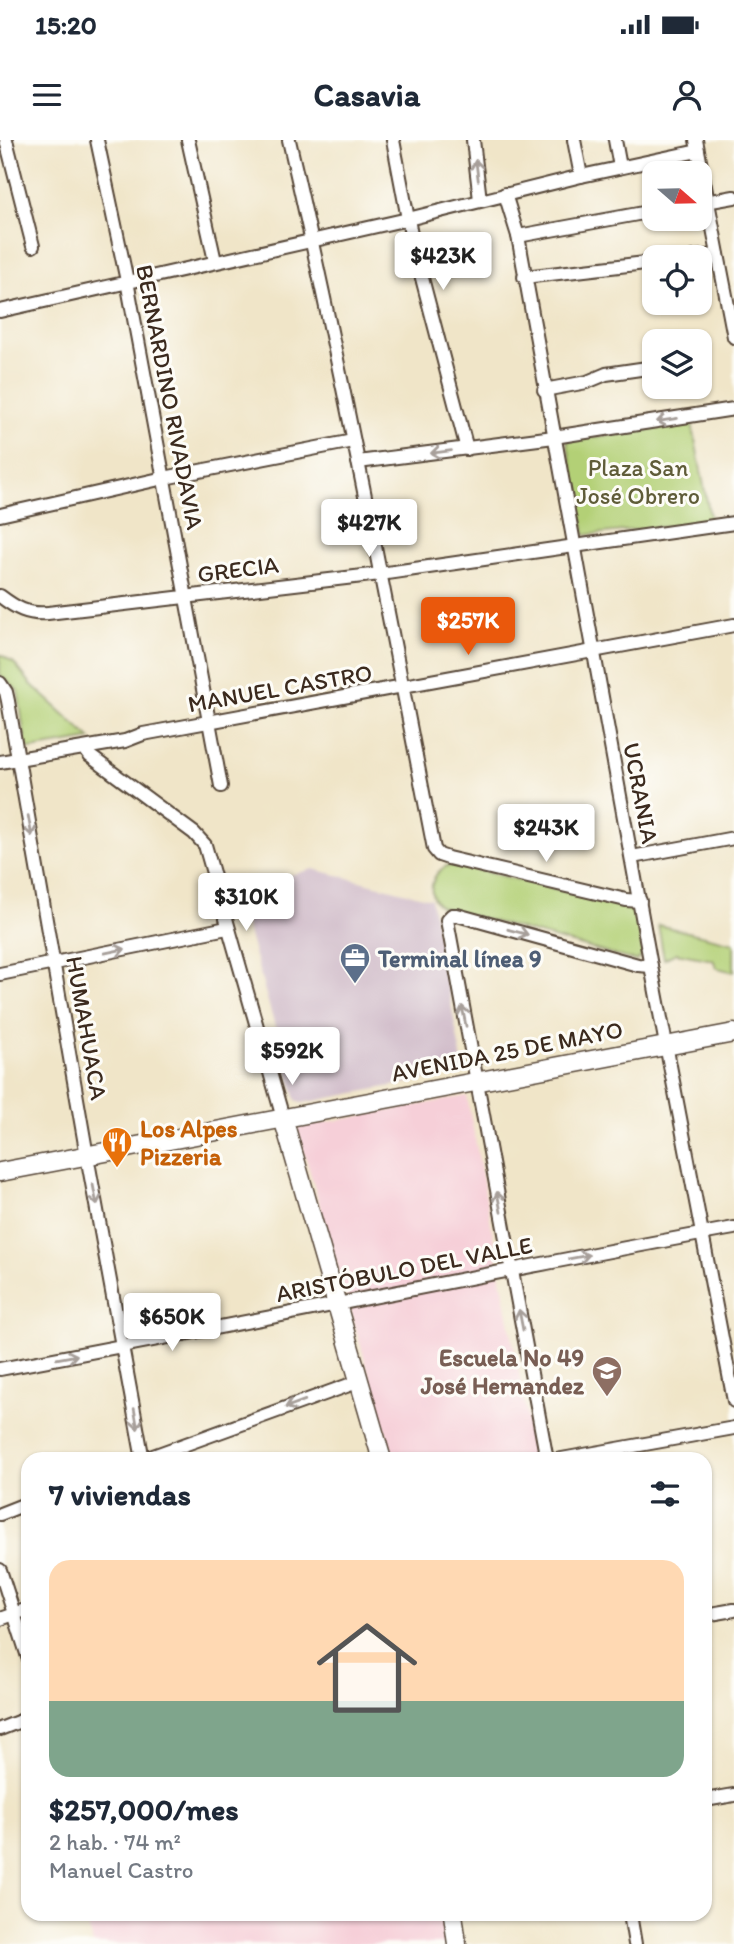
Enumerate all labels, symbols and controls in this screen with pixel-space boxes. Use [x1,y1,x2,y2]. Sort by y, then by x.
text: 15:20 [35,9,97,41]
icon: menu [28,76,66,114]
text: Casavia [314,76,420,114]
icon: person [668,76,706,114]
one-way arrow [470,159,483,182]
north arrow [642,161,712,231]
map controls [642,161,712,399]
pin: $423K [394,232,492,292]
text: $423K [411,241,475,269]
button: locate [642,245,712,315]
street label: BERNARDINO RIVADAVIA [130,262,210,532]
button: layers [642,329,712,399]
one-way arrow [656,414,679,427]
one-way arrow [431,445,453,458]
park label: Plaza San José Obrero [576,453,700,510]
pin: $427K [320,500,418,559]
text: $427K [337,508,401,536]
street label: GRECIA [196,550,280,588]
pin: $257K [419,598,517,657]
text: $257K [437,606,499,634]
street label: MANUEL CASTRO [186,658,374,718]
street label: UCRANIA [617,740,665,846]
pin: $243K [497,804,595,864]
text: $243K [514,813,578,841]
one-way arrow [24,814,37,837]
pin: $310K [197,874,295,933]
text: $310K [214,882,278,910]
one-way arrow [506,926,529,939]
office icon: Terminal línea 9 [338,941,372,985]
one-way arrow [103,943,126,957]
place label: Terminal línea 9 [377,944,542,973]
street label: HUMAHUACA [60,954,114,1102]
one-way arrow [457,1005,471,1028]
street label: AVENIDA 25 DE MAYO [389,1014,625,1088]
pin: $592K [243,1028,341,1087]
text: $592K [261,1036,323,1064]
place label: Los Alpes Pizzeria [140,1114,238,1171]
restaurant icon: Los Alpes Pizzeria [100,1125,134,1169]
one-way arrow [88,1183,102,1206]
one-way arrow [492,1191,505,1214]
street label: ARISTÓBULO DEL VALLE [273,1230,535,1308]
one-way arrow [567,1250,590,1263]
pin: $650K [123,1294,221,1353]
text: $650K [140,1302,204,1330]
one-way arrow [514,1309,527,1332]
place label: Escuela No 49 José Hernandez [420,1343,585,1400]
one-way arrow [55,1349,78,1363]
school or university icon: Escuela No 49 José Hernandez [590,1354,624,1398]
one-way arrow [285,1399,307,1411]
one-way arrow [129,1407,143,1430]
icon: filters [646,1475,684,1513]
text: 7 viviendas [49,1476,191,1513]
icon: home [304,1605,430,1731]
text: $257,000/mes [49,1791,239,1828]
text: 2 hab. · 74 m² [49,1828,181,1856]
text: Manuel Castro [49,1856,194,1884]

